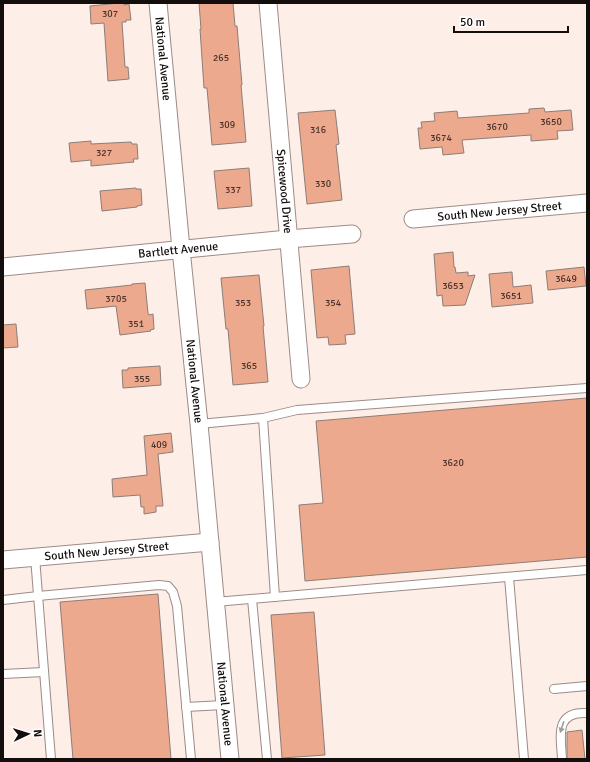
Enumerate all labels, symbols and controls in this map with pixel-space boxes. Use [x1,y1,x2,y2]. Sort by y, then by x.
house number: 307 [102,8,118,20]
scale bar [454,8,568,34]
text: 50 m [460,15,485,30]
street label: National Avenue [151,16,174,101]
house number: 265 [213,52,229,64]
house number: 3650 [540,116,562,128]
house number: 309 [219,119,235,131]
house number: 3670 [486,121,508,133]
house number: 316 [310,124,326,136]
house number: 3674 [430,132,452,144]
house number: 327 [96,147,112,159]
street label: Spicewood Drive [273,148,295,234]
house number: 330 [315,178,331,190]
house number: 337 [225,184,241,196]
street label: South New Jersey Street [437,198,562,225]
street label: Bartlett Avenue [138,239,219,262]
house number: 3649 [555,273,577,285]
house number: 3653 [442,280,464,292]
house number: 3651 [500,290,522,302]
house number: 3705 [105,293,127,305]
house number: 353 [235,297,251,309]
house number: 354 [325,297,342,309]
house number: 351 [128,318,144,330]
street label: National Avenue [182,339,206,424]
house number: 365 [241,360,257,372]
house number: 355 [134,373,150,385]
house number: 409 [151,439,167,451]
house number: 3620 [442,457,464,469]
street label: South New Jersey Street [44,539,169,564]
street label: National Avenue [213,661,236,747]
north arrow [8,714,48,754]
one-way arrow [559,722,565,734]
text: N [31,729,44,738]

